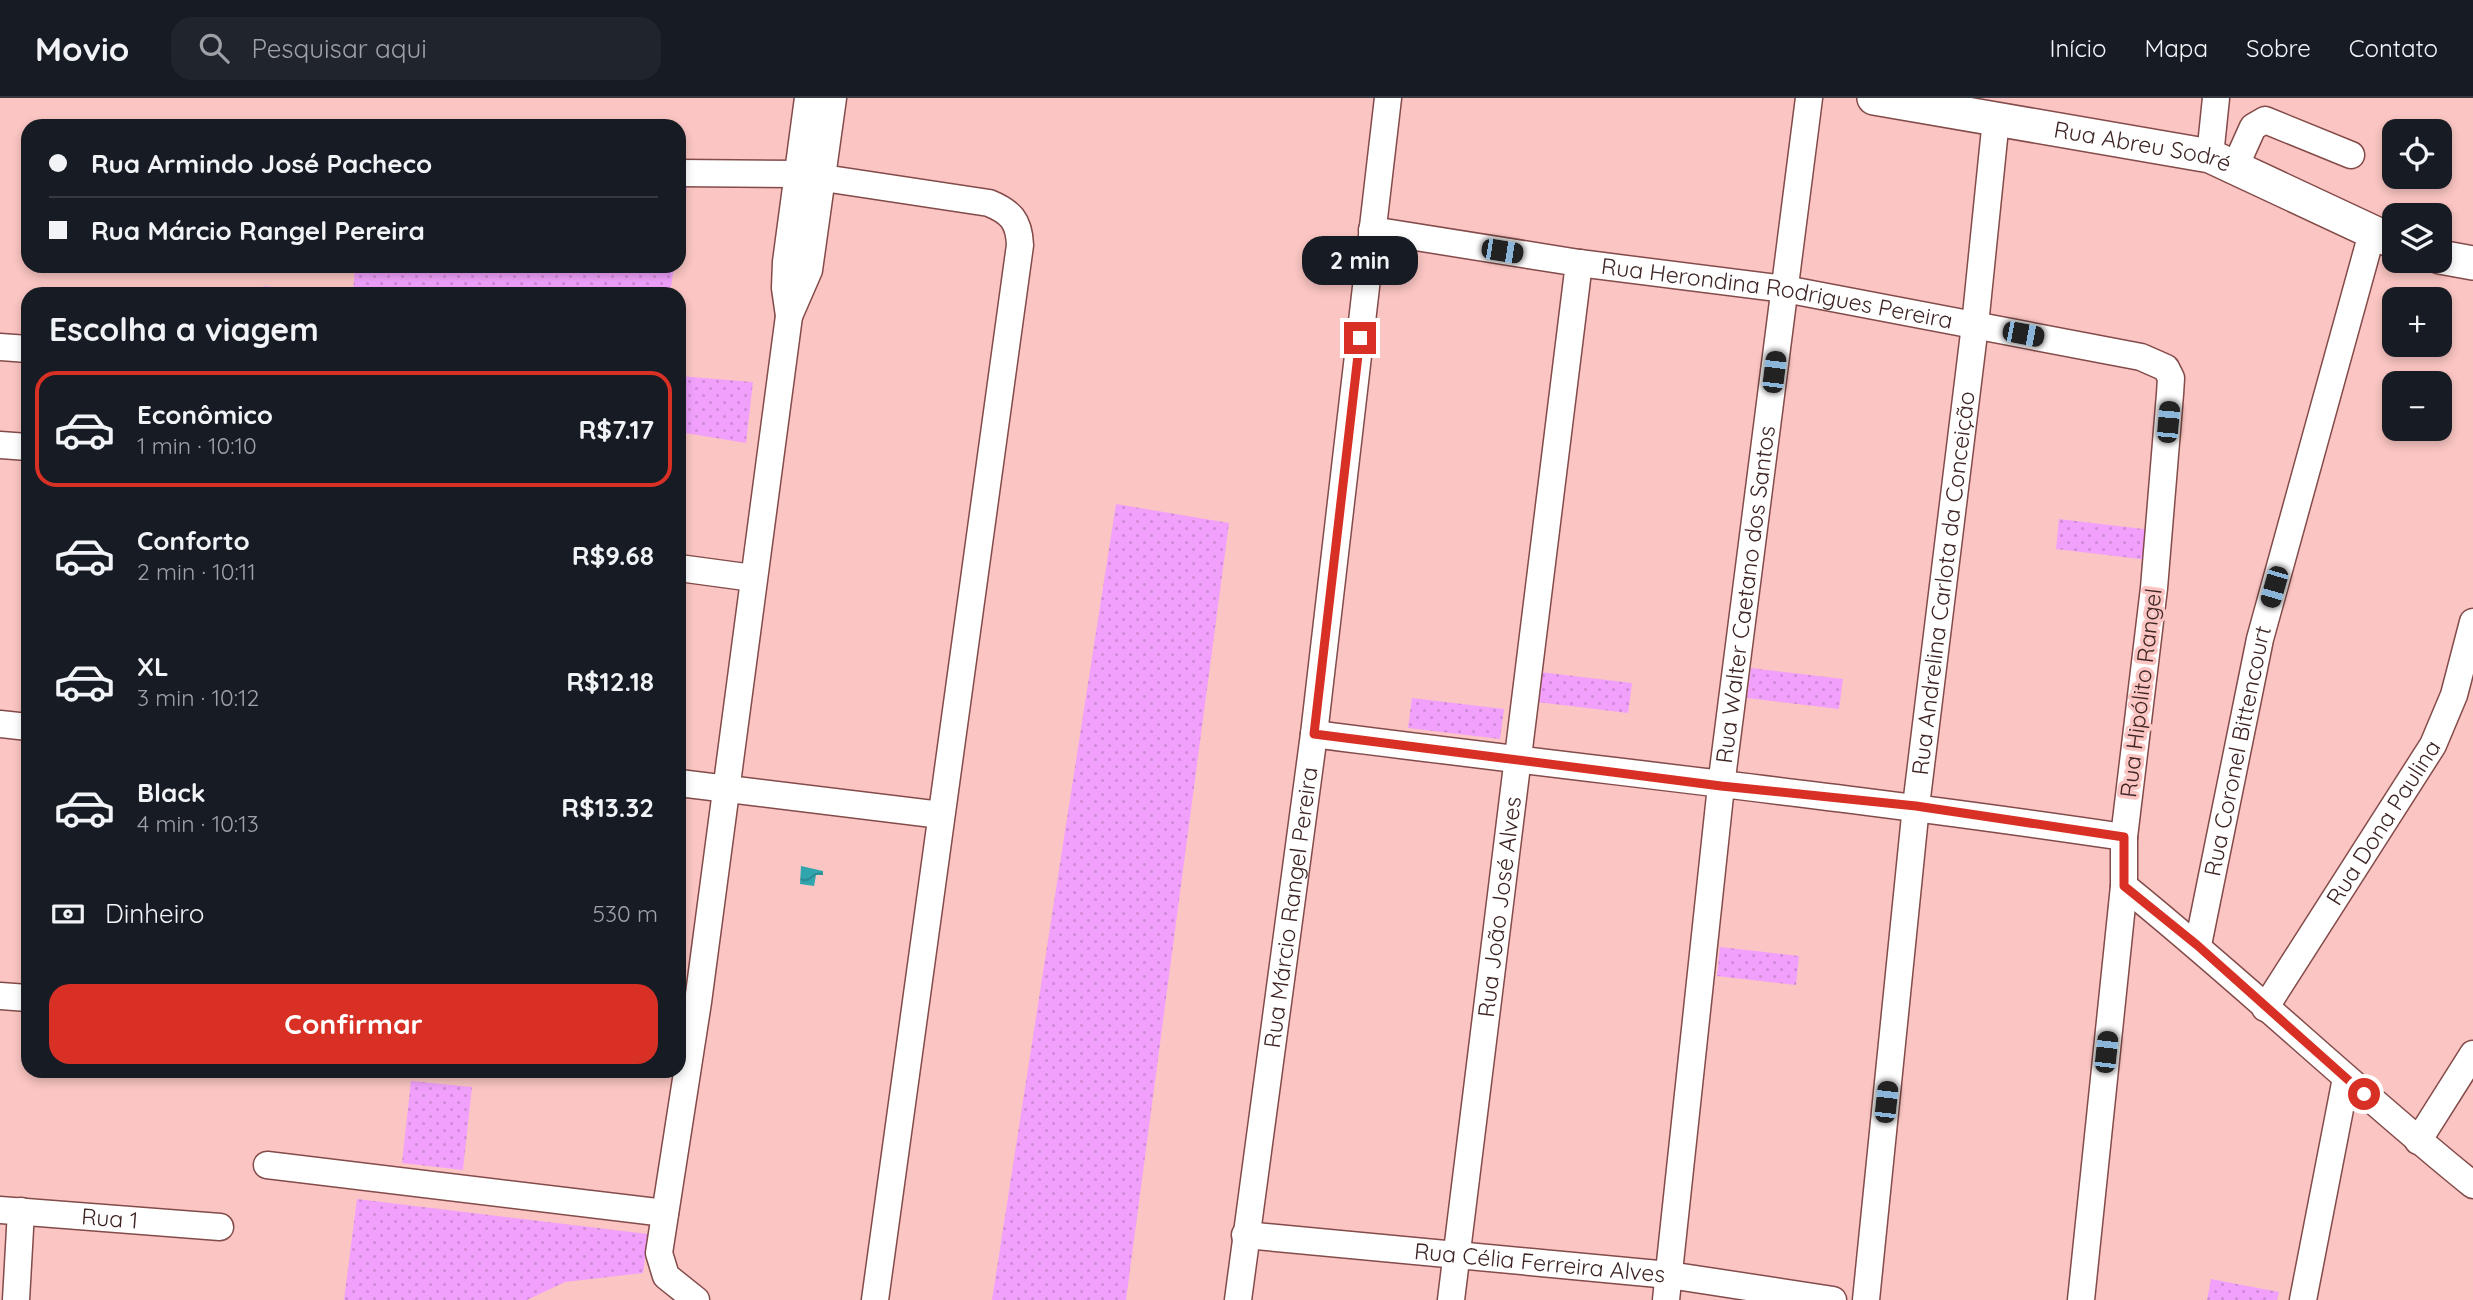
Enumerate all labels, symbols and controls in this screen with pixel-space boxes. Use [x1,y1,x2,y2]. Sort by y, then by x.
search box [171,17,661,80]
text: Movio [35,28,129,69]
icon: search [195,29,233,67]
text: Pesquisar aqui [251,32,427,65]
text: Início [2049,33,2106,63]
text: Mapa [2144,33,2208,63]
text: Sobre [2246,33,2311,63]
text: Contato [2349,33,2438,63]
street label: Rua Abreu Sodré [2052,114,2236,178]
map controls [2382,119,2452,441]
button: locate [2382,119,2452,189]
text: Rua Armindo José Pacheco [91,147,432,180]
button: layers [2382,203,2452,273]
text: Rua Márcio Rangel Pereira [91,214,425,247]
callout: 2 min [1302,236,1418,286]
car [1480,237,1525,265]
text: 2 min [1330,246,1390,275]
street label: Rua Herondina Rodrigues Pereira [1600,251,1955,335]
button: + [2382,287,2452,357]
text: Escolha a viagem [49,309,319,349]
car [2001,320,2046,348]
route end [1344,322,1376,354]
car [1762,350,1787,394]
button: − [2382,371,2452,441]
street label: Rua Andrelina Carlota da Conceição [1905,389,1981,777]
icon: car [53,398,116,461]
text: Econômico [137,398,273,431]
car [2156,400,2181,444]
text: R$7.17 [579,413,654,446]
street label: Rua Walter Caetano dos Santos [1709,424,1781,765]
text: 1 min · 10:10 [137,431,257,460]
icon: car [53,524,116,587]
text: Conforto [137,524,250,557]
text: R$9.68 [572,539,654,572]
text: 2 min · 10:11 [137,557,256,586]
car [2259,564,2290,610]
street label: Rua Hipólito Rangel [2113,587,2168,799]
street label: Rua Coronel Bittencourt [2197,622,2277,879]
icon: car [53,650,116,713]
text: XL [137,650,169,683]
text: R$12.18 [566,665,654,698]
text: 3 min · 10:12 [137,683,259,712]
street label: Rua Dona Paulina [2319,734,2447,910]
street label: Rua Márcio Rangel Pereira [1257,765,1323,1050]
icon: car [53,776,116,839]
text: Black [137,776,206,809]
text: R$13.32 [561,791,654,824]
street label: Rua João José Alves [1471,795,1527,1019]
text: 4 min · 10:13 [137,809,259,838]
icon: cash [49,895,87,933]
text: Dinheiro [105,897,204,930]
text: 530 m [592,899,658,928]
button: Confirmar [49,984,658,1064]
car [2094,1030,2119,1074]
route start [2348,1078,2380,1110]
car [1874,1080,1899,1124]
street label: Rua 1 [80,1201,139,1235]
street label: Rua Célia Ferreira Alves [1413,1236,1667,1289]

